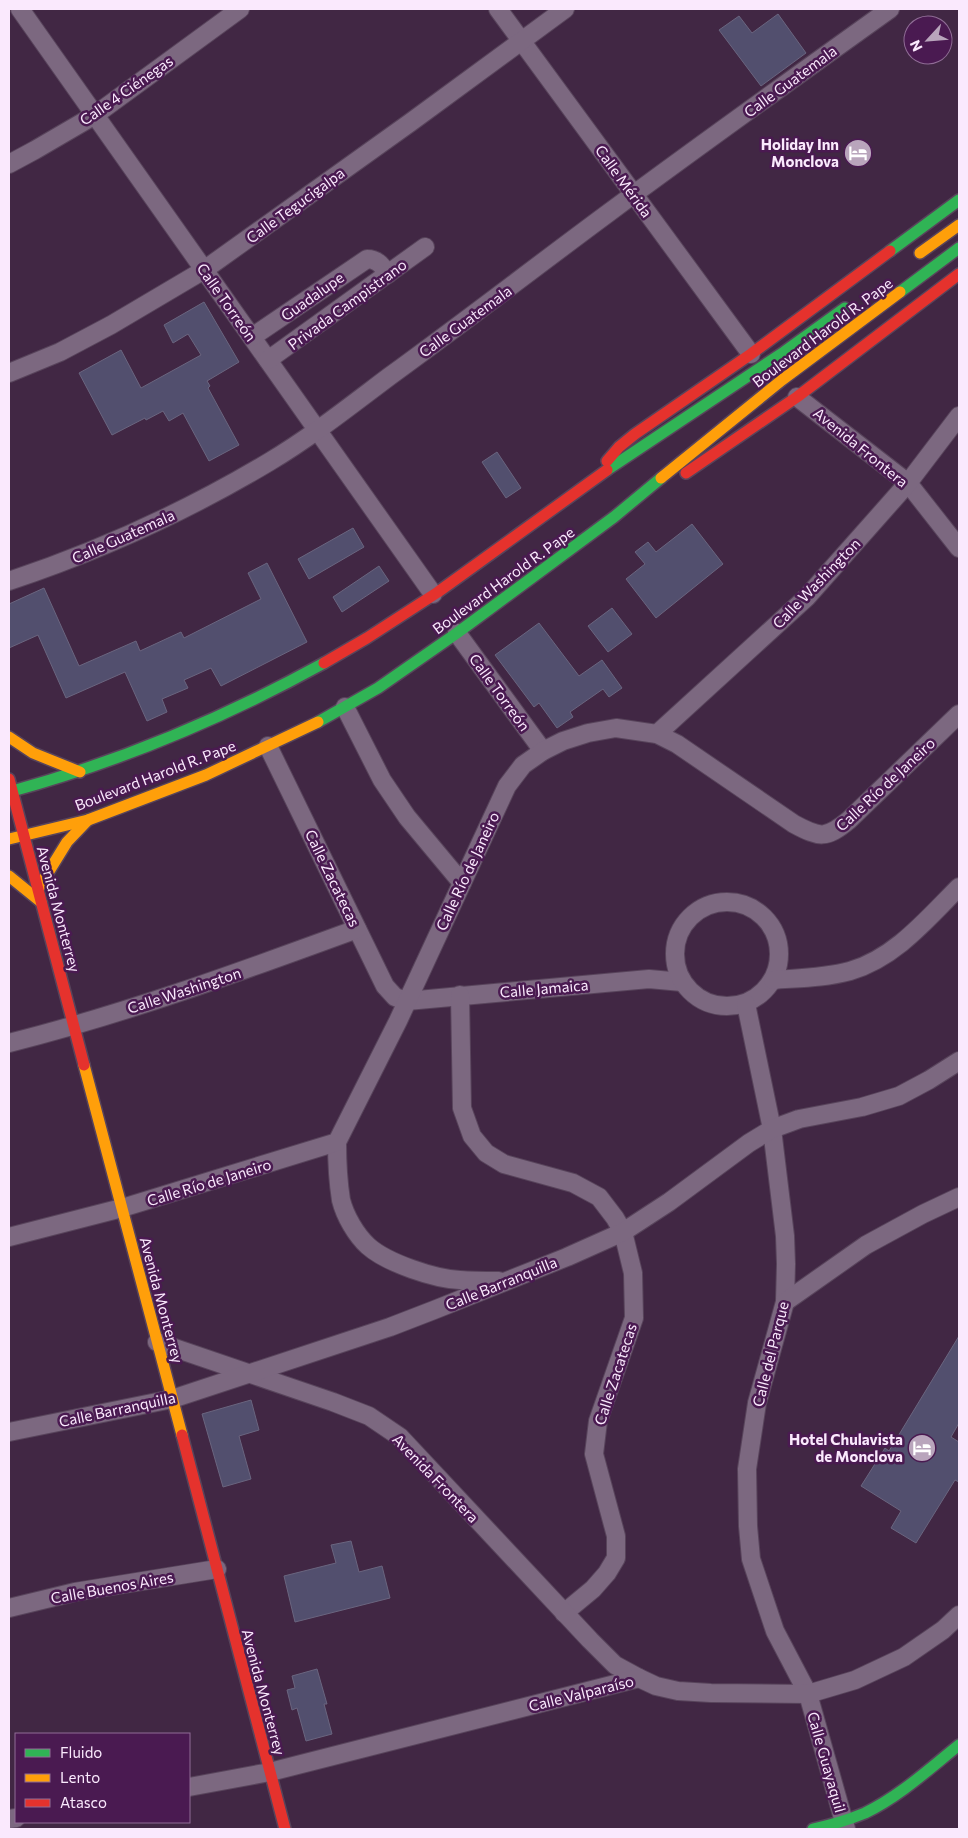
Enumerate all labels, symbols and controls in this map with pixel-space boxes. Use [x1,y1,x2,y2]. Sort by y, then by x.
north arrow [903,15,953,65]
text: N [906,37,926,54]
street label: Calle Guatemala [740,41,840,121]
street label: Calle 4 Ciénegas [76,51,176,129]
place label: Holiday Inn Monclova [761,135,839,170]
hotel icon: Holiday Inn Monclova [843,138,873,168]
street label: Calle Mérida [592,141,656,221]
street label: Calle Tegucigalpa [242,163,348,247]
street label: Privada Campistrano [284,255,410,353]
street label: Calle Torreón [193,260,261,344]
street label: Guadalupe [277,268,347,324]
street label: Boulevard Harold R. Pape [748,273,896,391]
street label: Calle Guatemala [415,281,515,361]
street label: Avenida Frontera [810,403,912,491]
street label: Calle Guatemala [69,505,177,567]
street label: Boulevard Harold R. Pape [429,522,577,637]
street label: Calle Washington [768,534,864,632]
street label: Calle Torreón [466,650,534,734]
street label: Calle Río de Janeiro [832,733,938,835]
street label: Boulevard Harold R. Pape [72,736,238,814]
street label: Calle Río de Janeiro [432,809,502,933]
street label: Calle Zacatecas [302,827,364,930]
street label: Avenida Monterrey [33,844,85,974]
street label: Calle Washington [125,963,243,1017]
street label: Calle Jamaica [499,975,589,1001]
street label: Calle Río de Janeiro [145,1155,273,1209]
street label: Avenida Monterrey [136,1235,188,1365]
street label: Calle Barranquilla [443,1252,559,1314]
street label: Calle del Parque [748,1299,792,1408]
street label: Calle Zacatecas [590,1321,640,1427]
street label: Calle Barranquilla [57,1388,177,1430]
street label: Avenida Frontera [389,1430,483,1526]
place label: Hotel Chulavista de Monclova [789,1430,903,1465]
hotel icon: Hotel Chulavista de Monclova [907,1433,937,1463]
street label: Calle Buenos Aires [49,1567,175,1607]
street label: Avenida Monterrey [238,1627,290,1757]
street label: Calle Valparaíso [527,1671,635,1715]
street label: Calle Guayaquil [804,1710,850,1814]
legend [15,1733,190,1823]
text: Fluido [60,1743,102,1761]
text: Lento [60,1768,100,1786]
text: Atasco [60,1793,107,1811]

